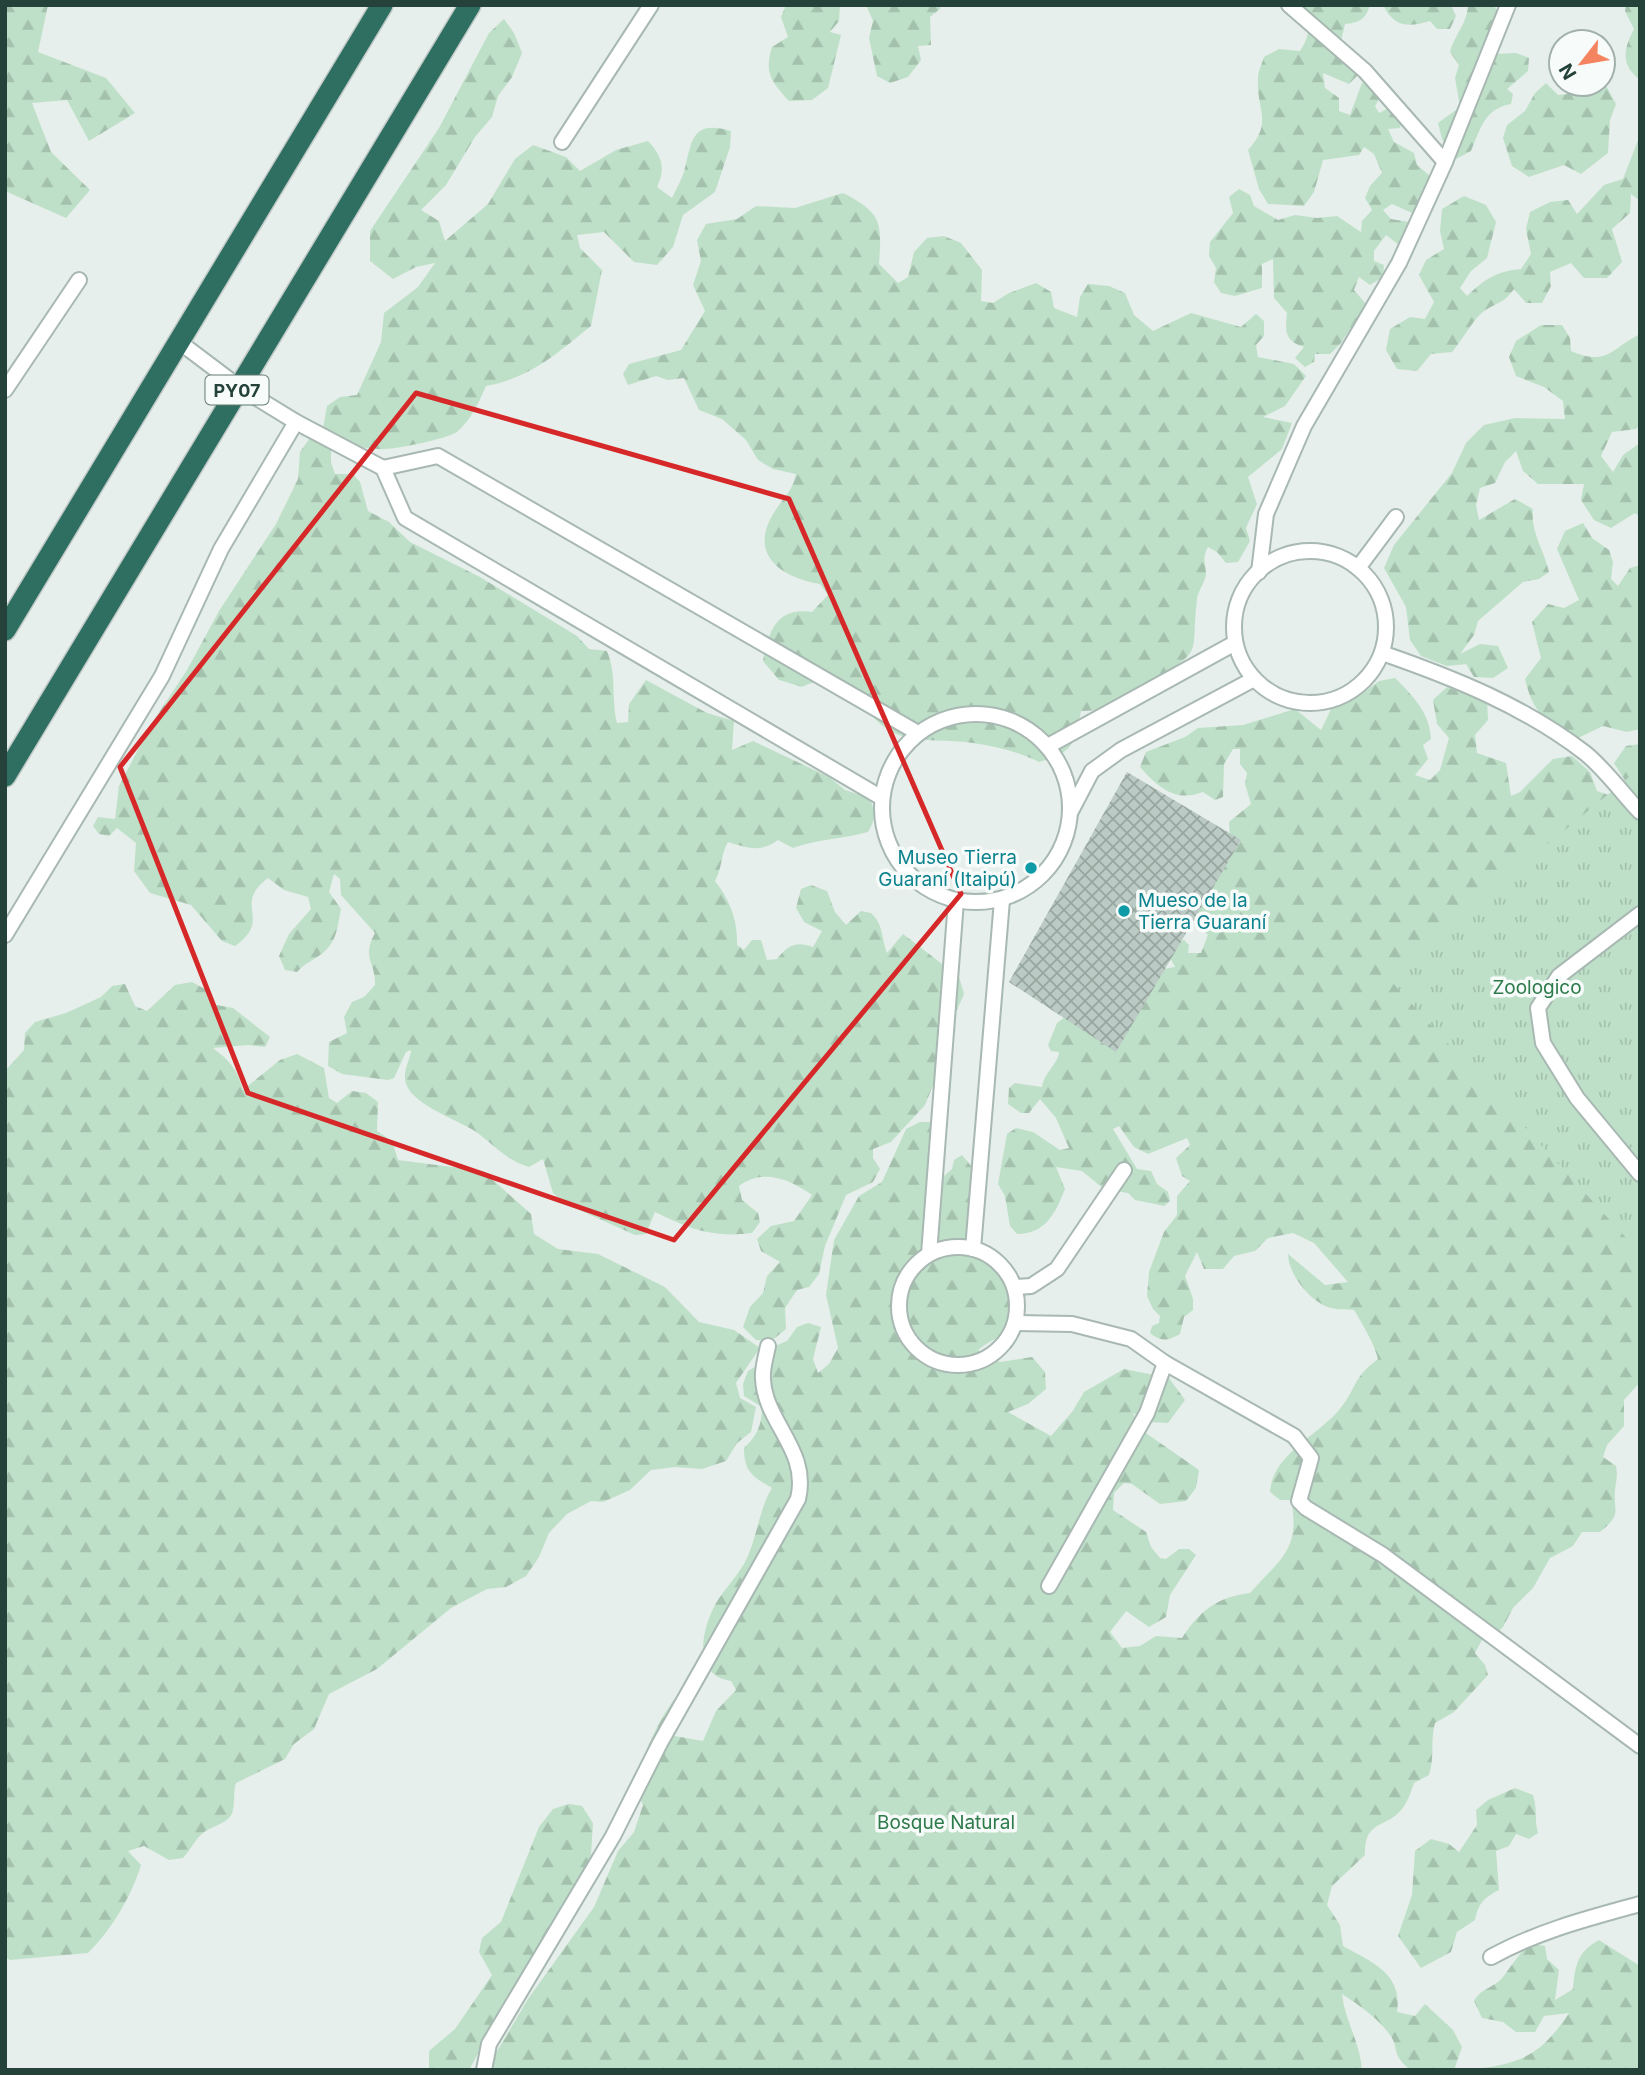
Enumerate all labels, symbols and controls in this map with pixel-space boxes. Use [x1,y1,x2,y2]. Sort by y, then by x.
north arrow [1547,28,1617,98]
text: N [1554,59,1581,84]
road number: PY07 [205,376,268,404]
place label: Museo Tierra Guaraní (Itaipú) [878,846,1017,891]
marker: Museo Tierra Guaraní (Itaipú) [1023,860,1039,876]
place label: Mueso de la Tierra Guaraní [1138,889,1267,934]
marker: Mueso de la Tierra Guaraní [1116,903,1132,919]
park label: Zoologico [1492,976,1582,999]
park label: Bosque Natural [877,1811,1015,1834]

